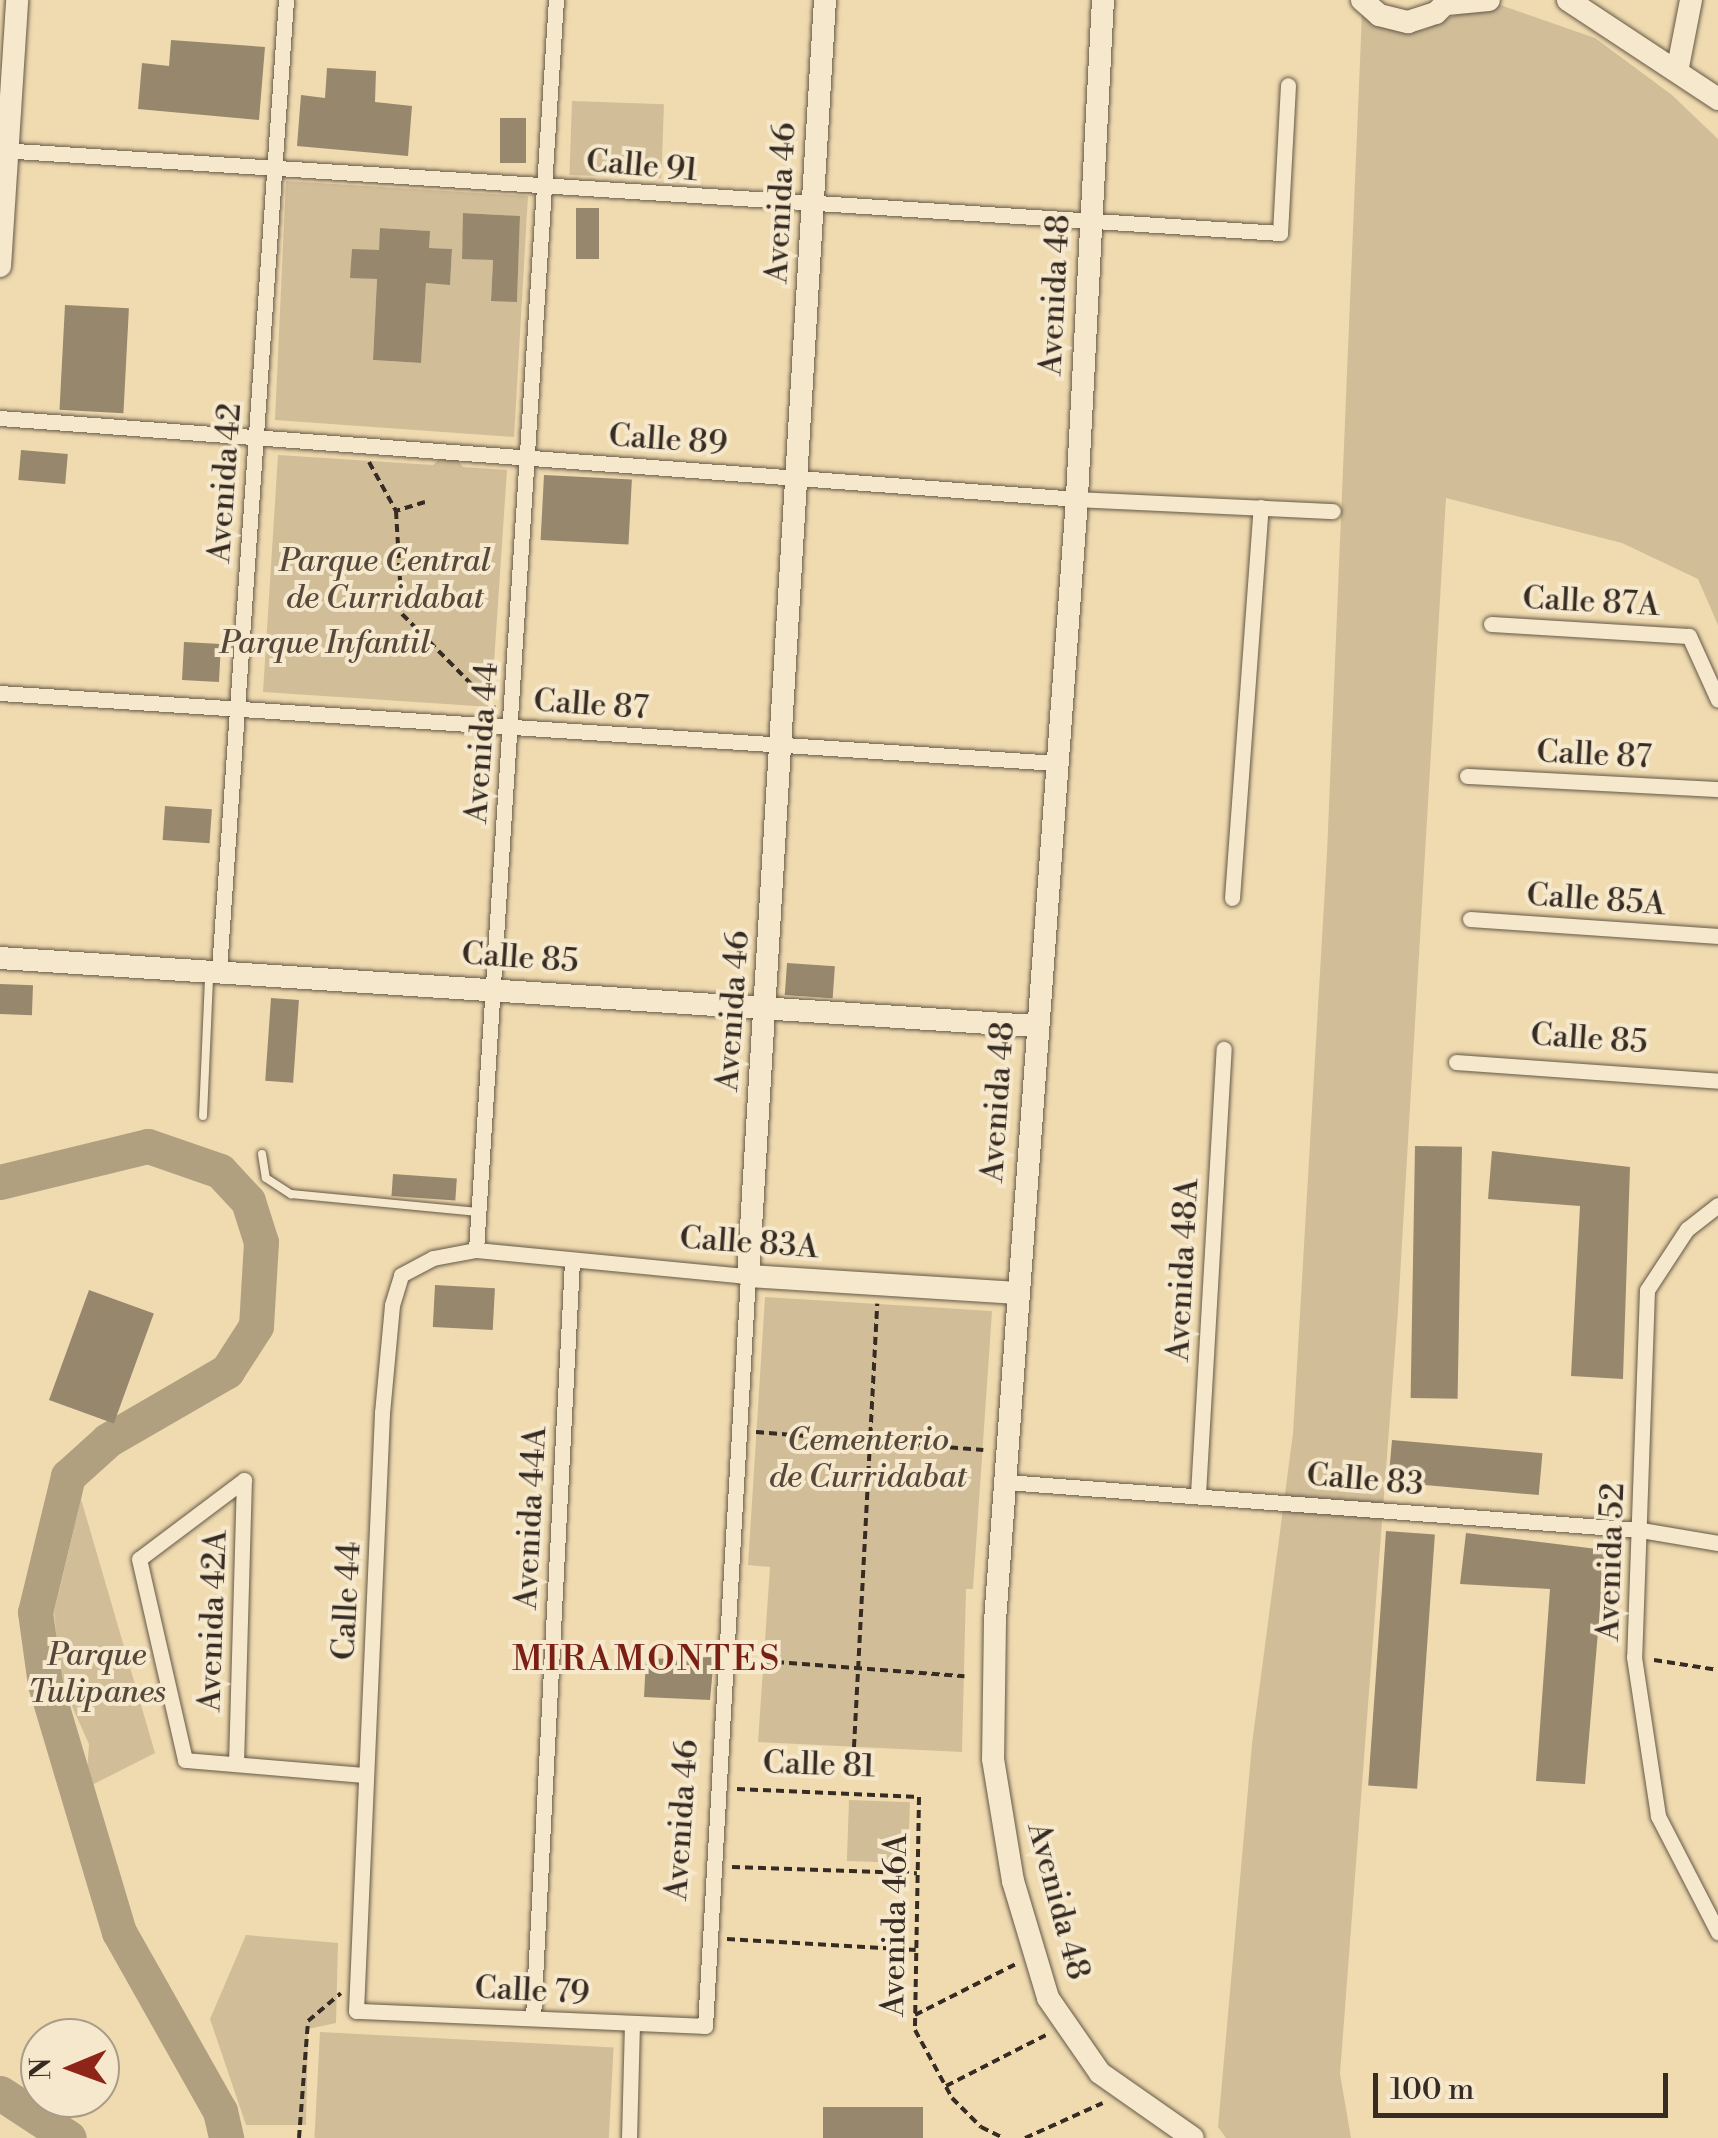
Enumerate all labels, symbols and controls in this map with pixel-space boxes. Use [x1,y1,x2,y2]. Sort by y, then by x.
street label: Avenida 46 [758,122,804,284]
street label: Calle 91 [585,142,699,190]
street label: Avenida 48 [1032,213,1078,377]
street label: Avenida 42 [200,402,250,564]
street label: Calle 89 [607,417,729,463]
park label: Parque Central de Curridabat [279,543,491,618]
street label: Calle 87A [1521,579,1661,625]
park label: Parque Infantil [220,624,430,662]
street label: Avenida 44 [457,661,507,825]
street label: Calle 87 [532,682,650,728]
street label: Calle 87 [1535,733,1653,777]
street label: Calle 85A [1525,876,1667,924]
street label: Avenida 46 [708,929,758,1093]
street label: Calle 85 [460,935,580,981]
street label: Calle 85 [1529,1016,1649,1062]
street label: Avenida 48 [973,1020,1023,1184]
street label: Avenida 48A [1159,1178,1207,1362]
street label: Calle 83A [678,1219,820,1267]
park label: Cementerio de Curridabat [769,1422,967,1497]
street label: Avenida 44A [507,1425,555,1611]
street label: Calle 83 [1305,1456,1425,1504]
street label: Avenida 52 [1589,1482,1633,1642]
street label: Avenida 42A [191,1529,235,1713]
street label: Calle 44 [325,1541,369,1661]
park label: Parque Tulipanes [28,1637,166,1712]
district label: MIRAMONTES [512,1639,782,1681]
street label: Avenida 46 [657,1738,707,1902]
street label: Calle 81 [762,1744,876,1786]
street label: Avenida 48 [1019,1818,1097,1984]
street label: Avenida 46A [874,1833,916,2017]
street label: Calle 79 [474,1969,590,2013]
north arrow [20,2018,120,2118]
scale bar [1378,2053,1673,2115]
text: N [24,2057,59,2080]
text: 100 m [1390,2071,1474,2109]

